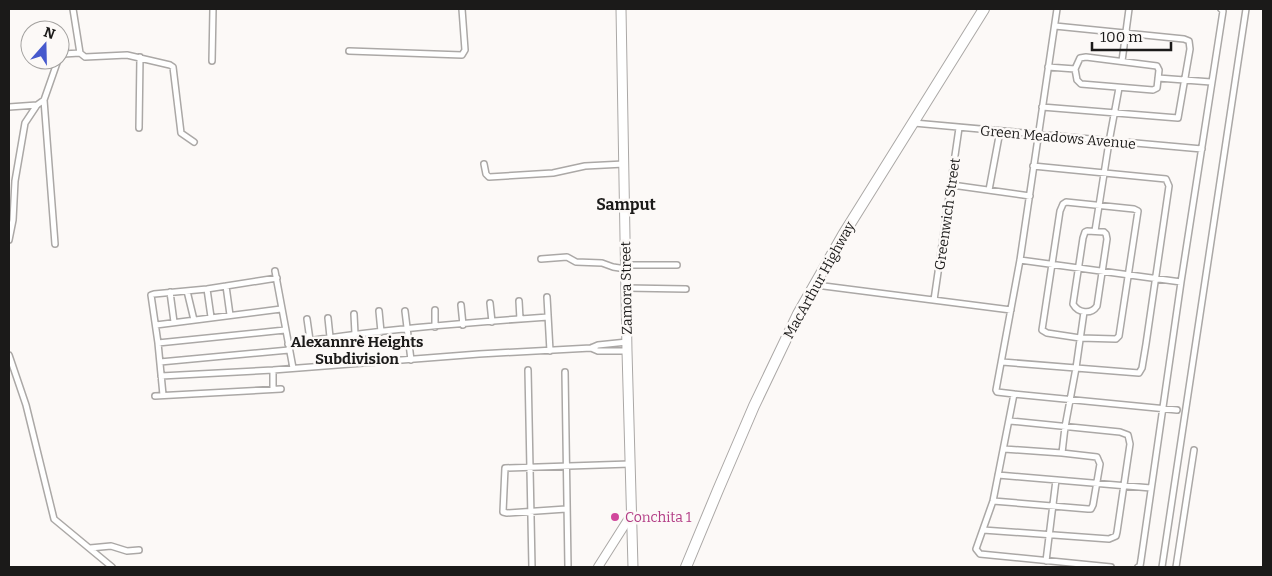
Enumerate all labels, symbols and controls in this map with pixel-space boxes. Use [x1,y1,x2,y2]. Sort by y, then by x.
north arrow [20,20,70,70]
scale bar [1092,20,1171,52]
text: N [41,23,57,43]
text: 100 m [1100,28,1143,46]
street label: Green Meadows Avenue [979,122,1137,153]
street label: Greenwich Street [931,157,964,271]
district label: Samput [596,195,657,214]
street label: MacArthur Highway [780,218,859,342]
street label: Zamora Street [617,241,636,335]
district label: Alexannrè Heights Subdivision [291,333,423,368]
place label: Conchita 1 [625,509,692,526]
marker: Conchita 1 [609,511,621,523]

